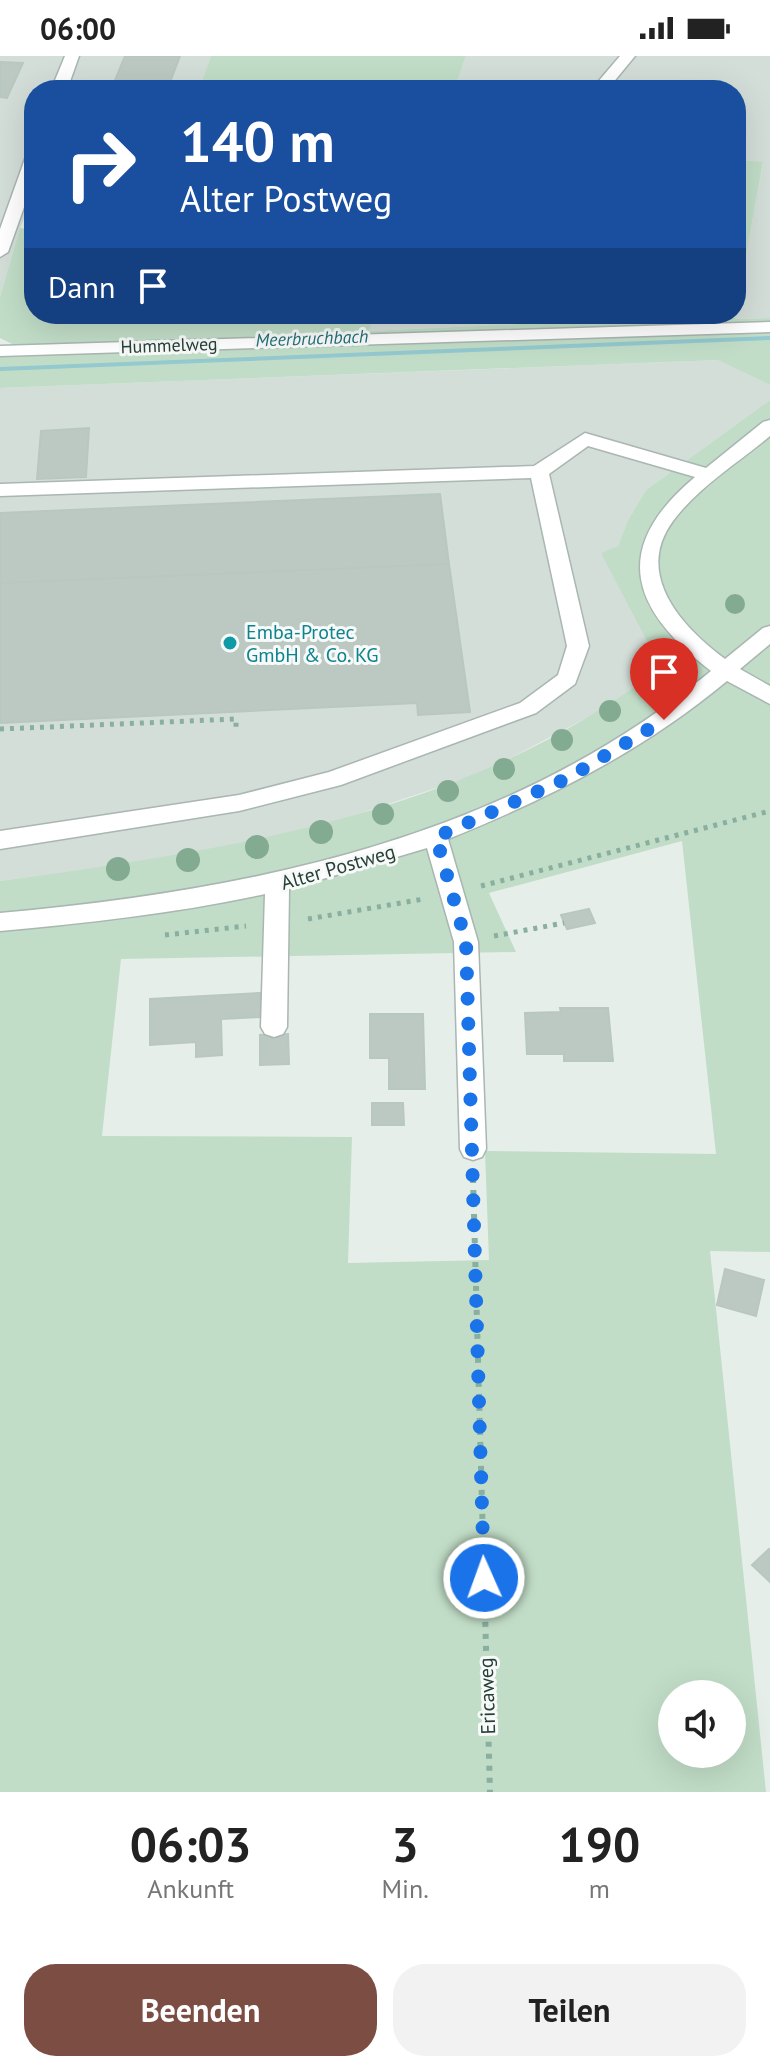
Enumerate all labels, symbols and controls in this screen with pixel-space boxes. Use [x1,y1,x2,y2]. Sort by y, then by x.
text: 06:00 [40,9,116,48]
text: 140 m [180,105,335,177]
icon: right [48,112,152,216]
text: Alter Postweg [180,175,392,222]
icon: arrive [131,264,175,308]
text: Dann [48,267,115,306]
water label: Meerbruchbach [255,325,369,351]
street label: Hummelweg [120,332,218,358]
place label: Emba-Protec GmbH & Co. KG [246,619,378,668]
marker: Emba-Protec GmbH & Co. KG [221,634,239,652]
pin [630,638,698,720]
icon: arrive [642,650,686,694]
street label: Alter Postweg [278,838,398,896]
position arrow [442,1536,526,1620]
street label: Ericaweg [473,1657,501,1735]
map controls [658,1680,746,1768]
button: sound [658,1680,746,1768]
text: 06:03 [130,1813,252,1875]
text: 3 [391,1813,419,1875]
text: 190 [559,1813,640,1875]
text: Ankunft [147,1872,234,1905]
text: Min. [381,1872,429,1905]
text: m [589,1872,610,1905]
button: Beenden [24,1964,377,2056]
button: Teilen [393,1964,746,2056]

